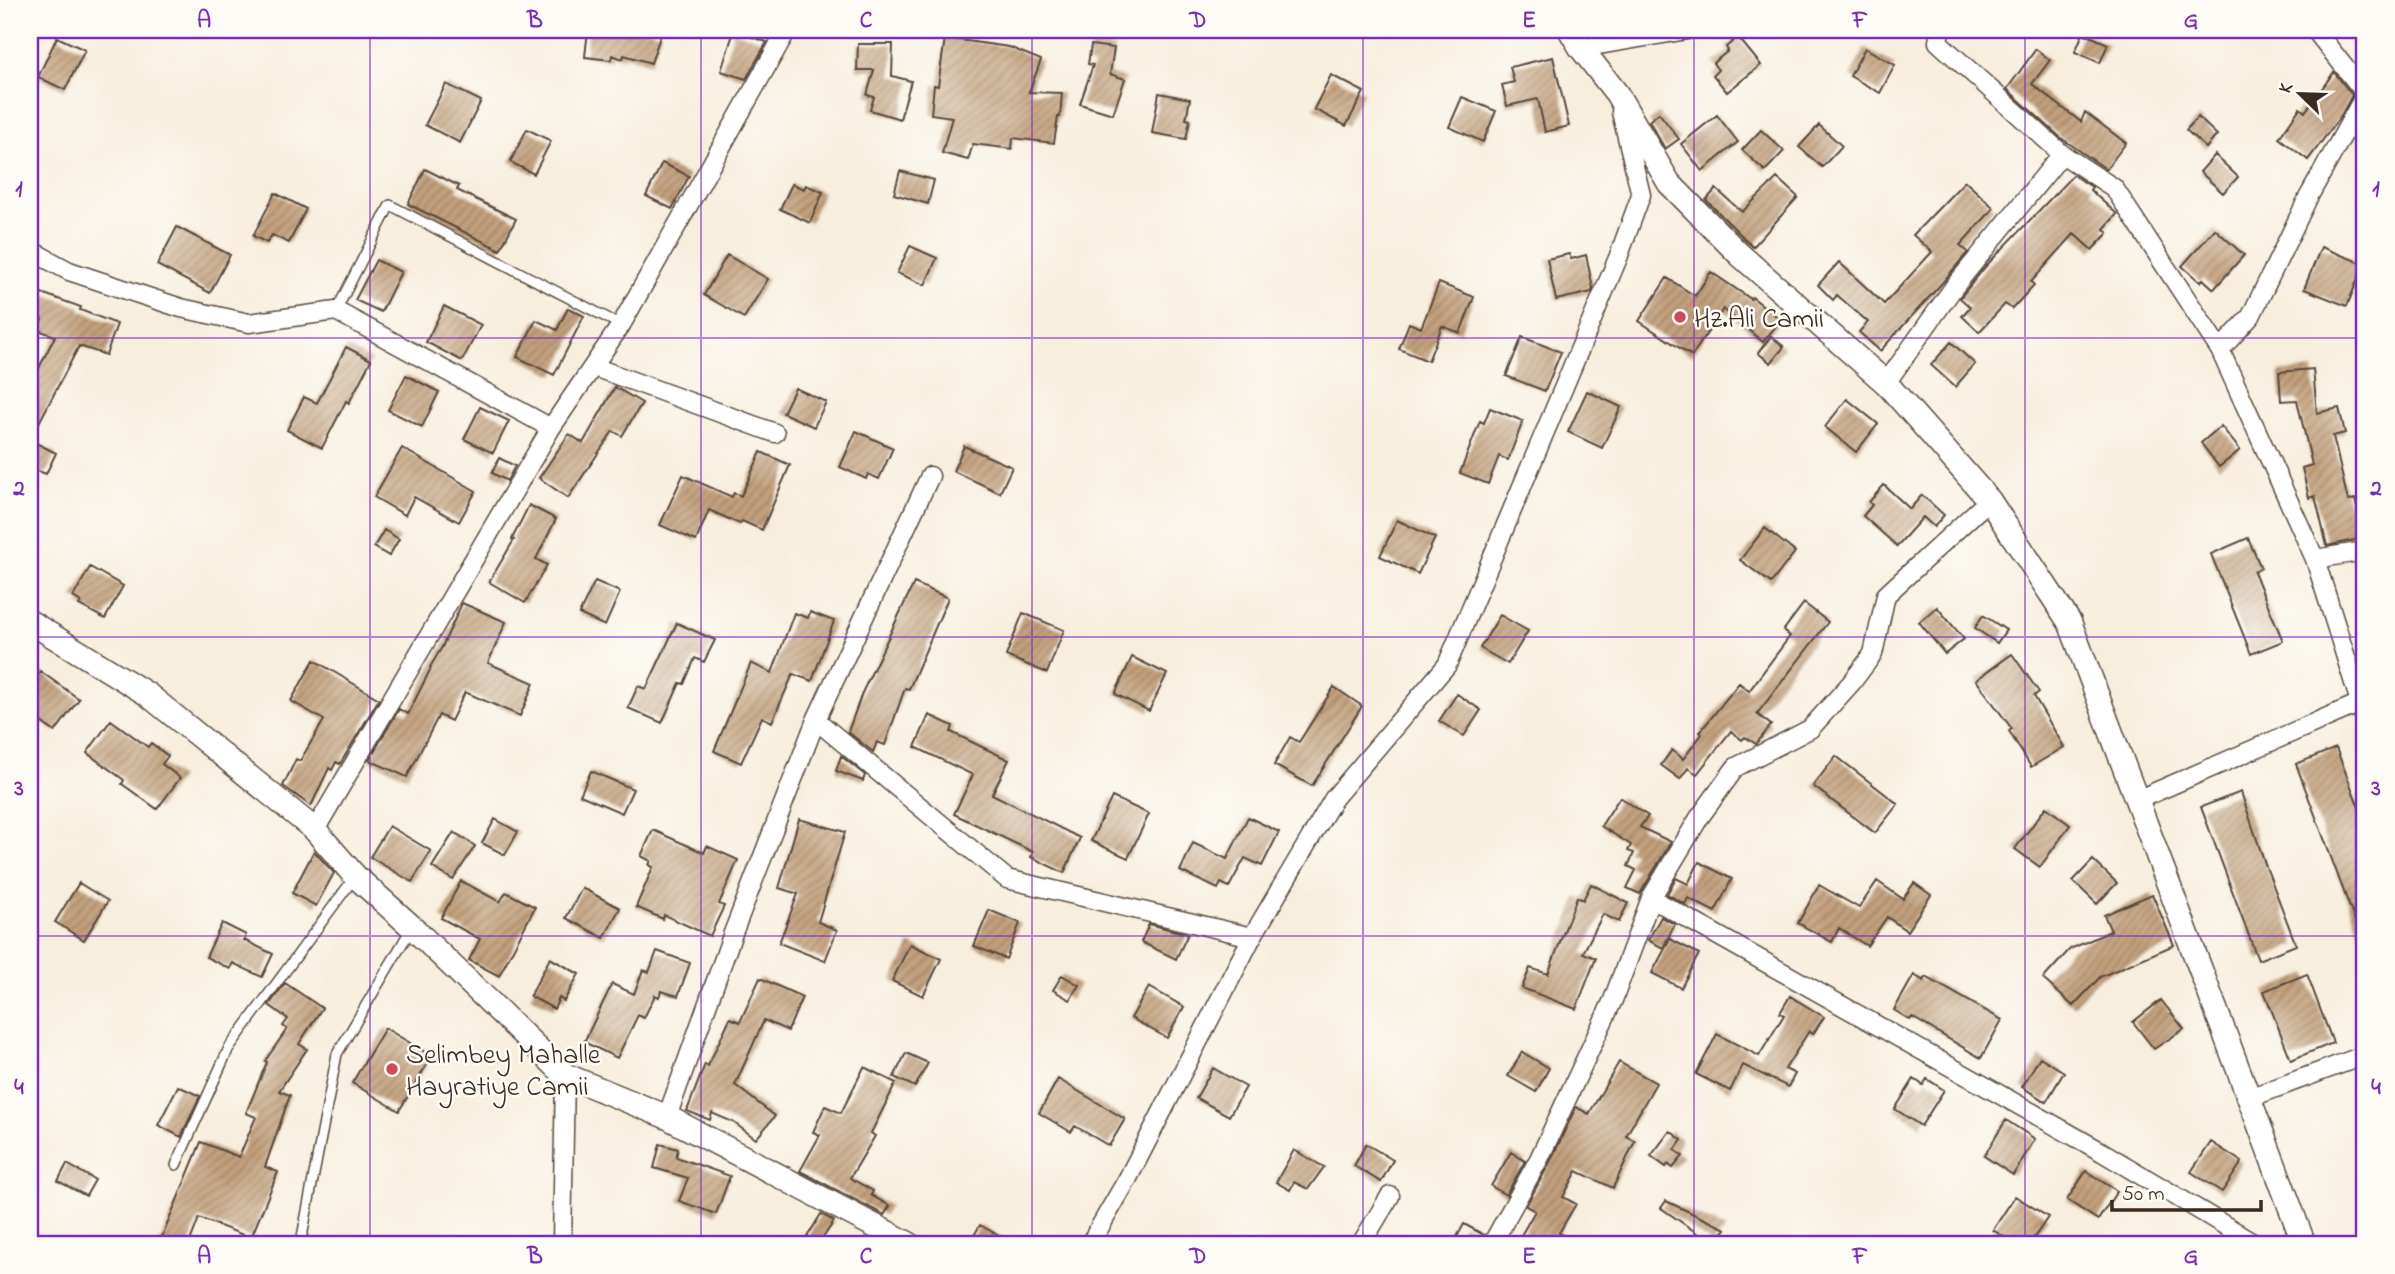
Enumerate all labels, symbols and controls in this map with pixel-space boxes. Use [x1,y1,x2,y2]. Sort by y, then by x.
text: A [197,5,211,38]
text: B [526,5,543,38]
text: C [860,5,873,38]
text: D [1189,5,1206,38]
text: E [1522,5,1536,38]
text: F [1852,5,1868,38]
text: G [2184,5,2198,38]
north arrow [2266,60,2336,130]
text: K [2272,78,2301,98]
text: 1 [15,174,23,207]
text: 1 [2372,174,2380,207]
place label: Hz.Ali Camii [1694,300,1824,341]
marker: Hz.Ali Camii [1672,309,1688,325]
text: 2 [12,473,25,506]
text: 2 [2369,473,2382,506]
text: 3 [13,773,24,806]
text: 3 [2370,773,2381,806]
place label: Selimbey Mahalle Hayratiye Camii [406,1036,601,1109]
marker: Selimbey Mahalle Hayratiye Camii [384,1061,400,1077]
text: 4 [14,1072,24,1105]
text: 4 [2371,1072,2381,1105]
scale bar [2112,1169,2260,1213]
text: 50 m [2122,1180,2165,1210]
text: A [197,1241,211,1274]
text: B [526,1241,543,1274]
text: C [860,1241,873,1274]
text: D [1189,1241,1206,1274]
text: E [1522,1241,1536,1274]
text: F [1852,1241,1868,1274]
text: G [2184,1241,2198,1274]

